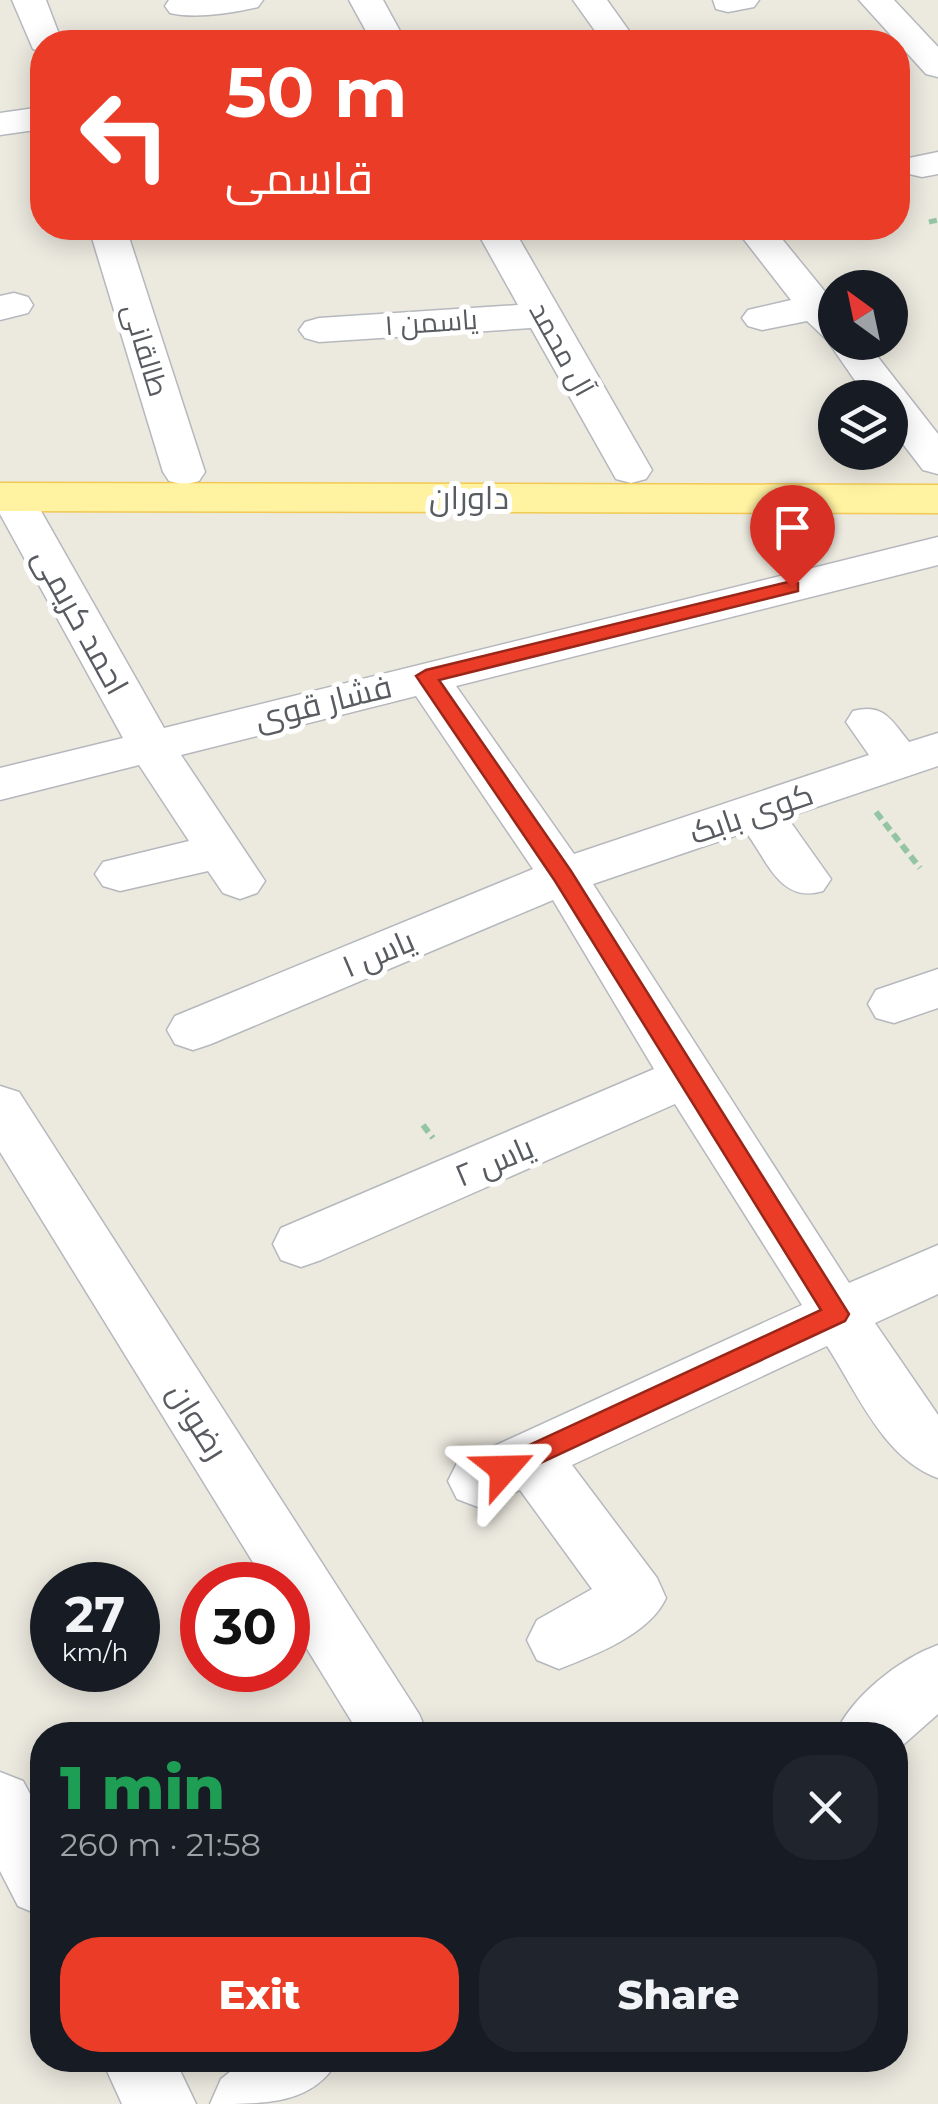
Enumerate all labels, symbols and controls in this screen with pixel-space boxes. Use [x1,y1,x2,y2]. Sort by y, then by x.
text: 50 m [225,49,407,135]
icon: left [60,70,190,200]
text: قاسمی [225,150,373,205]
north arrow [818,270,908,360]
map controls [818,270,908,470]
street label: آل محمد [522,296,602,402]
street label: طالقانی [116,300,176,400]
street label: یاسمن ۱ [383,302,479,342]
button: layers [818,380,908,470]
street label: داوران [429,478,509,517]
pin [750,485,835,588]
icon: arrive [765,500,820,555]
street label: احمد کریمی [25,541,137,701]
street label: فشار قوی [250,666,396,738]
street label: کوی بابک [684,774,818,852]
street label: یاس ۱ [336,920,421,986]
street label: یاس ۲ [449,1127,540,1195]
street label: رضوان [159,1375,237,1467]
position arrow [452,1417,556,1521]
speed limit sign: 30 [180,1562,310,1692]
text: 27 [65,1584,125,1645]
text: km/h [62,1637,128,1667]
text: 1 min [60,1751,225,1824]
button: close [773,1755,878,1860]
text: 260 m · 21:58 [60,1825,261,1864]
button: Exit [60,1937,459,2052]
button: Share [479,1937,878,2052]

